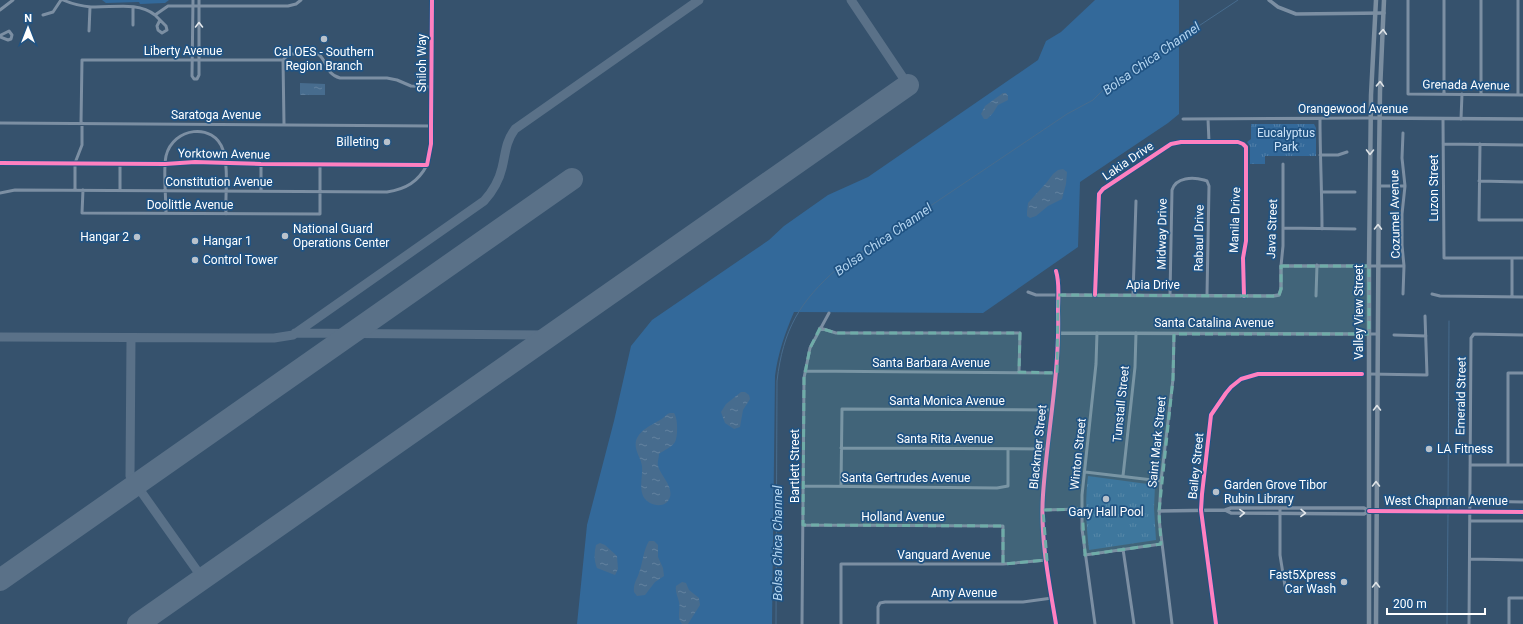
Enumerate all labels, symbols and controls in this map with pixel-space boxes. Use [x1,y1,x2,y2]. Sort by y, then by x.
north arrow [8,8,48,48]
text: N [24,12,32,25]
water label: Bolsa Chica Channel [1100,19,1204,98]
one-way arrow [195,22,203,28]
one-way arrow [1379,29,1387,35]
street label: Shiloh Way [415,33,429,92]
marker: Cal OES - Southern Region Branch [319,34,329,44]
street label: Liberty Avenue [144,44,222,58]
place label: Cal OES - Southern Region Branch [274,45,374,73]
street label: Grenada Avenue [1422,77,1510,93]
one-way arrow [1376,81,1385,87]
street label: Orangewood Avenue [1298,102,1408,116]
street label: Saratoga Avenue [171,108,261,122]
park label: Eucalyptus Park [1257,126,1315,154]
place label: Billeting [336,135,379,149]
marker: Billeting [382,137,392,147]
street label: Lakia Drive [1100,139,1156,183]
street label: Yorktown Avenue [178,146,270,162]
one-way arrow [1366,149,1374,155]
street label: Luzon Street [1427,155,1441,221]
street label: Cozumel Avenue [1387,169,1403,259]
street label: Constitution Avenue [165,175,273,189]
street label: Manila Drive [1227,187,1243,253]
street label: Doolittle Avenue [147,198,233,212]
street label: Midway Drive [1154,198,1170,270]
street label: Java Street [1264,199,1280,259]
water label: Bolsa Chica Channel [832,200,936,279]
street label: Rabaul Drive [1191,205,1207,271]
place label: National Guard Operations Center [293,222,389,250]
one-way arrow [1374,224,1382,230]
place label: Hangar 2 [80,230,129,244]
marker: National Guard Operations Center [280,231,290,241]
marker: Hangar 2 [132,232,142,242]
place label: Hangar 1 [203,234,252,248]
marker: Hangar 1 [190,236,200,246]
place label: Control Tower [203,253,278,267]
marker: Control Tower [190,255,200,265]
street label: Valley View Street [1352,264,1366,360]
street label: Apia Drive [1126,278,1180,292]
street label: Santa Catalina Avenue [1154,316,1274,330]
street label: Santa Barbara Avenue [872,356,990,370]
street label: Emerald Street [1453,357,1469,435]
street label: Tunstall Street [1110,365,1132,443]
street label: Santa Monica Avenue [889,394,1005,408]
street label: Saint Mark Street [1145,396,1169,488]
street label: Blackmer Street [1027,404,1049,490]
one-way arrow [1373,405,1381,411]
street label: Winton Street [1067,417,1089,491]
street label: Bartlett Street [788,429,802,503]
street label: Santa Rita Avenue [897,432,993,446]
street label: Bailey Street [1186,432,1206,500]
place label: LA Fitness [1437,442,1493,456]
marker: LA Fitness [1424,444,1434,454]
street label: Santa Gertrudes Avenue [842,471,970,485]
place label: Garden Grove Tibor Rubin Library [1224,478,1327,506]
one-way arrow [1372,481,1380,487]
water label: Bolsa Chica Channel [770,484,785,601]
marker: Garden Grove Tibor Rubin Library [1211,487,1221,497]
marker: Gary Hall Pool [1101,494,1111,504]
street label: West Chapman Avenue [1384,494,1508,508]
place label: Gary Hall Pool [1068,505,1144,519]
one-way arrow [1239,509,1245,517]
one-way arrow [1300,509,1306,517]
street label: Holland Avenue [861,510,945,524]
street label: Vanguard Avenue [897,548,991,562]
place label: Fast5Xpress Car Wash [1269,568,1336,596]
marker: Fast5Xpress Car Wash [1339,577,1349,587]
one-way arrow [1372,582,1380,588]
street label: Amy Avenue [931,586,997,600]
scale bar [1387,590,1485,616]
text: 200 m [1393,597,1427,611]

